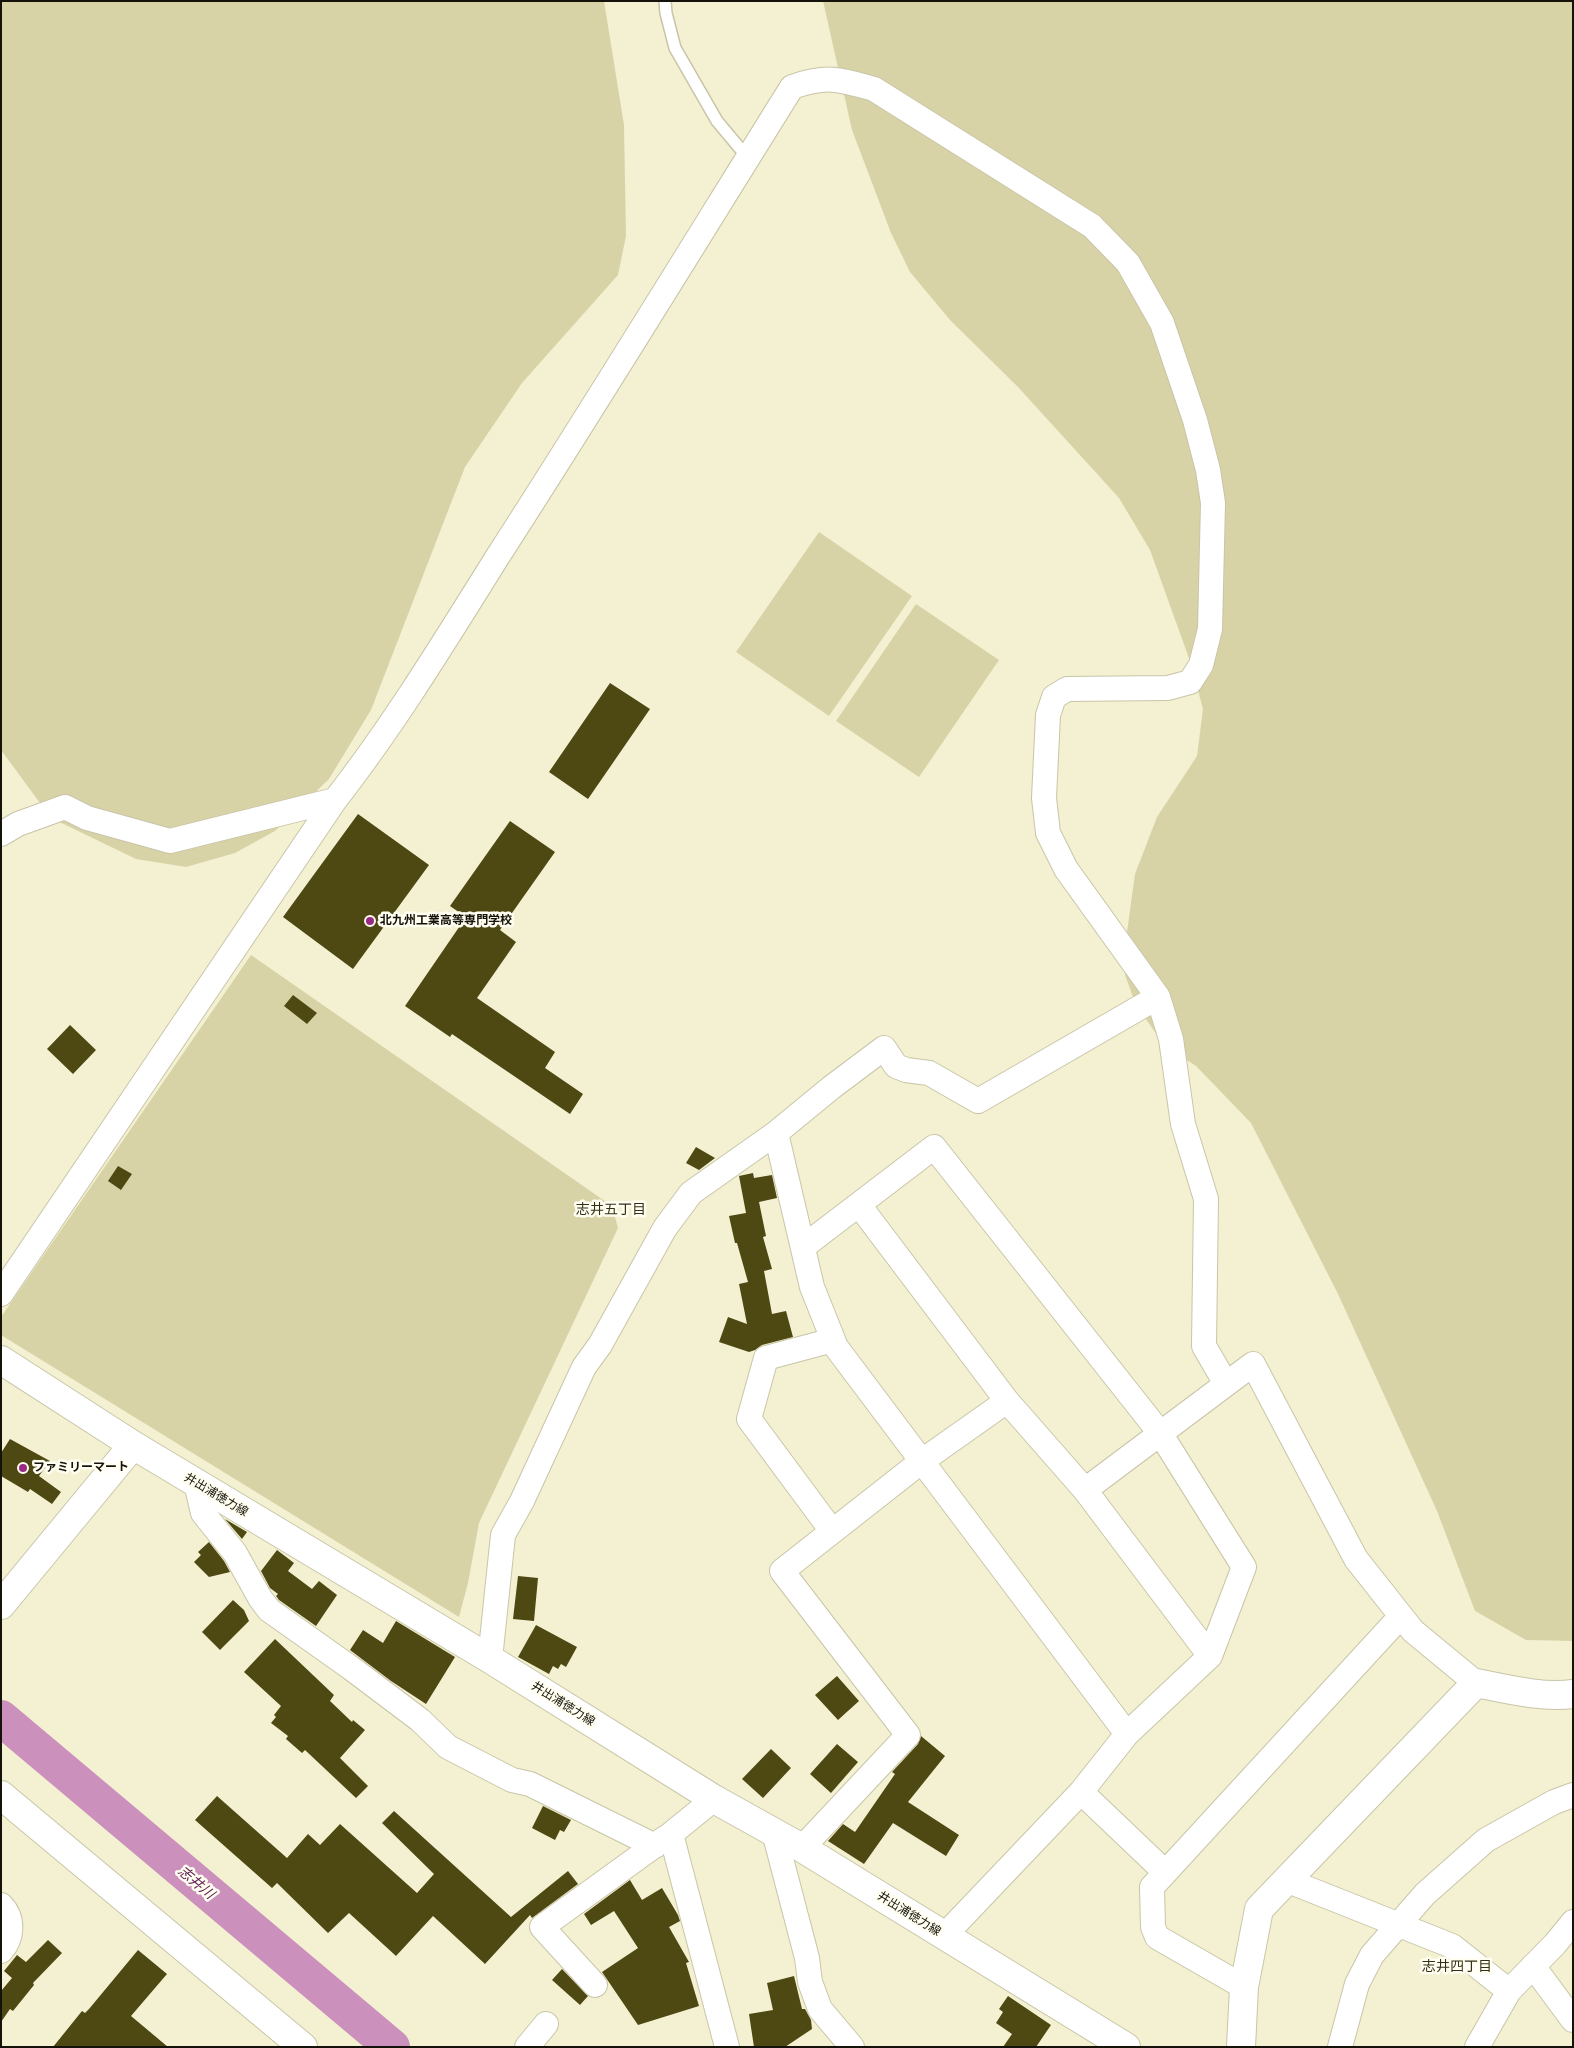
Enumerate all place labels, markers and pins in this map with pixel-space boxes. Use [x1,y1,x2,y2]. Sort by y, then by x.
place label: 北九州工業高等専門学校 [380,914,512,928]
marker: 北九州工業高等専門学校 [364,915,376,927]
place label: ファミリーマート [33,1461,129,1475]
marker: ファミリーマート [17,1462,29,1474]

